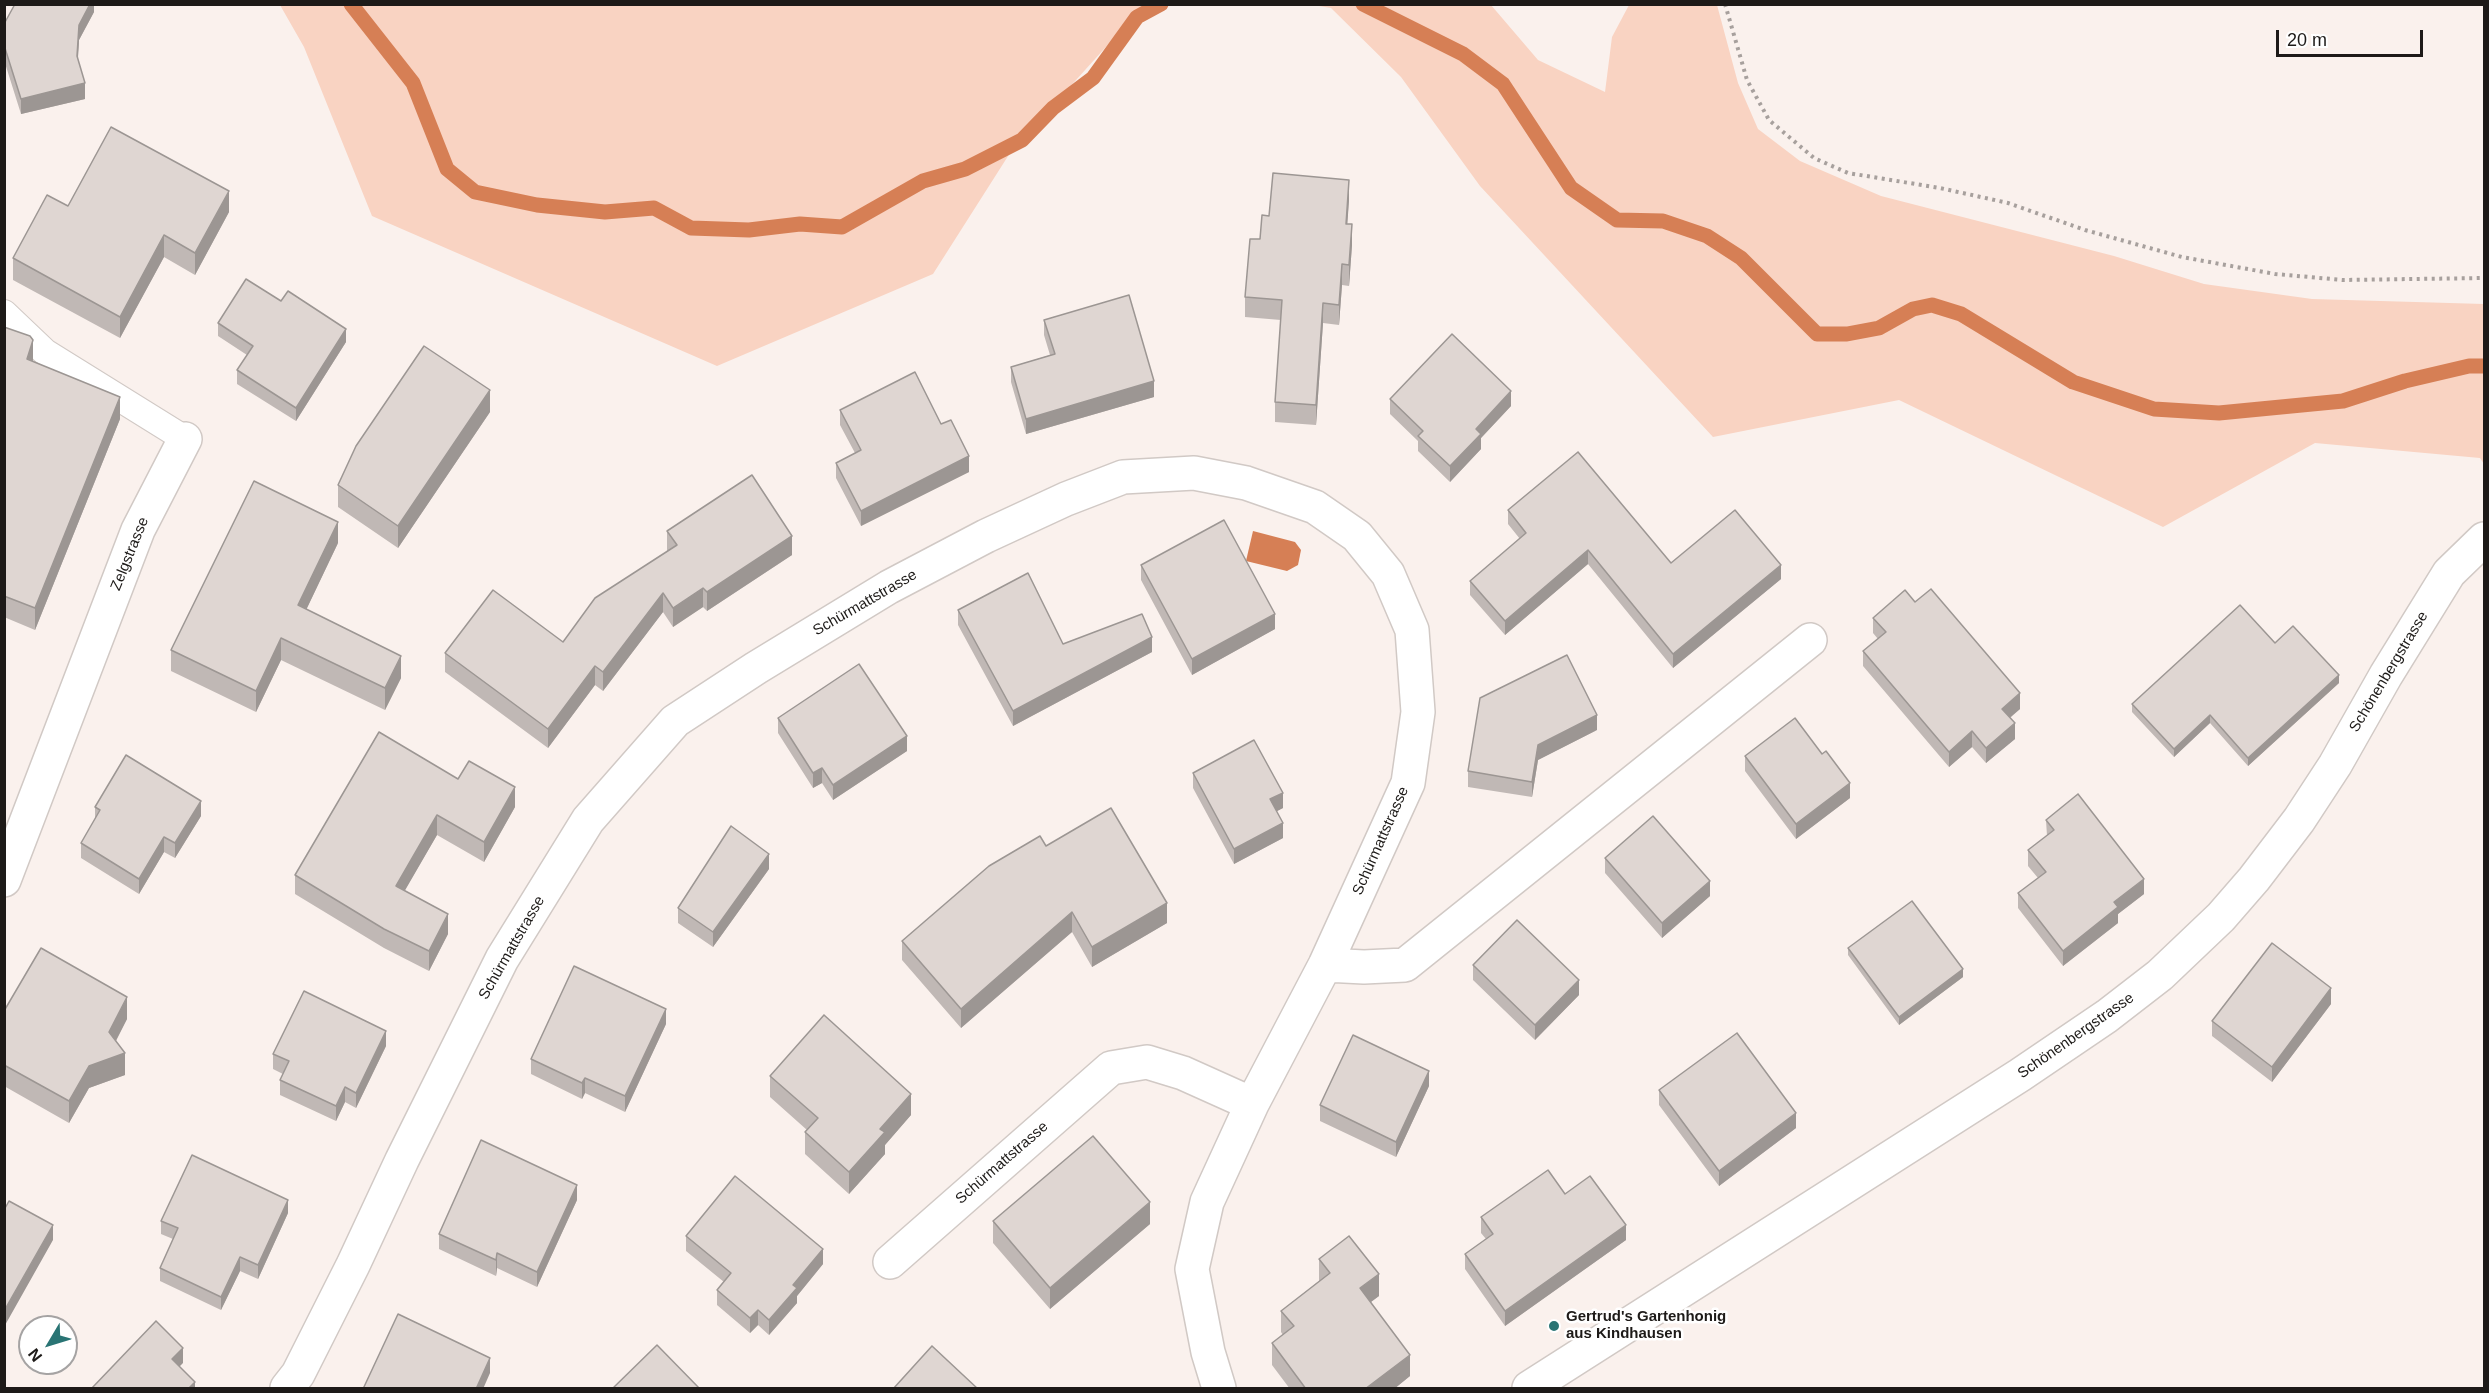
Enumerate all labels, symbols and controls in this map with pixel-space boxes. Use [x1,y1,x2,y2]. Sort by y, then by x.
scale bar [2279,18,2426,56]
text: 20 m [2287,30,2327,50]
street label: Zelgstrasse [107,515,153,593]
street label: Schürmattstrasse [810,566,920,640]
street label: Schönenbergstrasse [2346,608,2432,736]
street label: Schürmattstrasse [1349,784,1413,898]
street label: Schürmattstrasse [475,893,549,1003]
street label: Schönenbergstrasse [2014,989,2138,1083]
street label: Schürmattstrasse [952,1118,1052,1208]
place label: Gertrud's Gartenhonig aus Kindhausen [1566,1308,1726,1343]
north arrow [18,1315,78,1375]
marker: Gertrud's Gartenhonig aus Kindhausen [1547,1319,1561,1333]
text: N [25,1345,45,1365]

